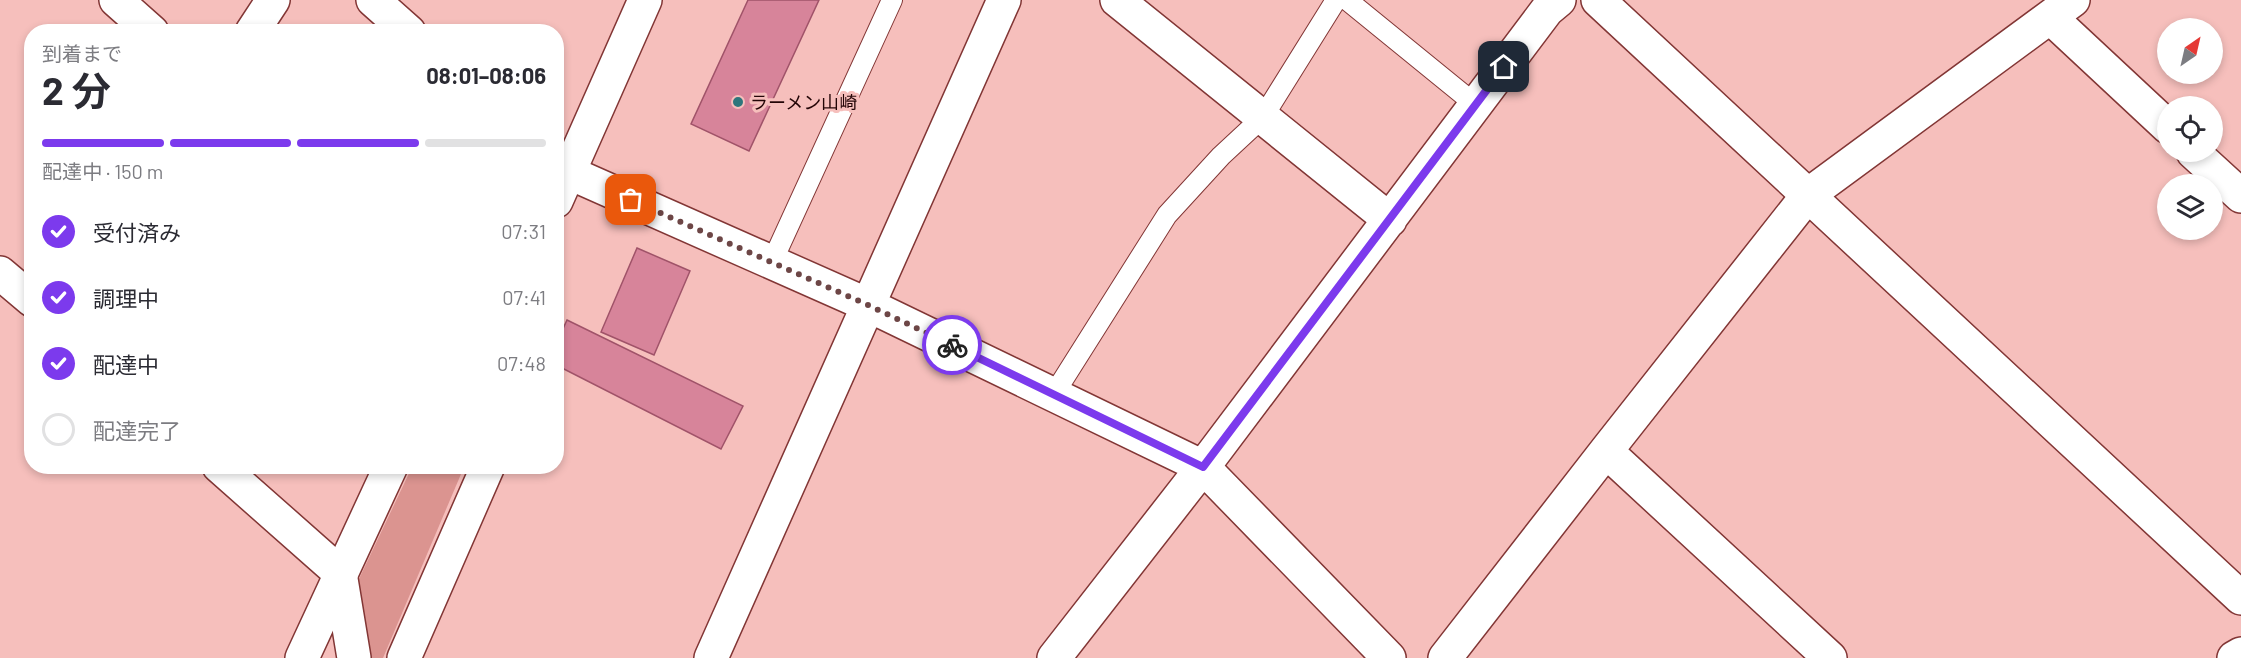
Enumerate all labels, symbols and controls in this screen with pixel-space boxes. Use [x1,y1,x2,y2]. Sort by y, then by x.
north arrow [2157,18,2223,84]
map controls [2157,18,2223,240]
text: 到着まで [42,41,122,65]
pin [1478,41,1529,92]
icon: home [1487,50,1520,83]
text: 08:01–08:06 [426,62,546,88]
text: 2 分 [42,66,111,113]
place label: ラーメン山崎 [750,91,857,113]
marker: ラーメン山崎 [731,95,745,109]
button: locate [2157,96,2223,162]
text: 配達中 · 150 m [42,159,163,183]
pin [605,174,656,225]
button: layers [2157,174,2223,240]
icon: bag [614,183,647,216]
icon: check [42,215,75,248]
text: 受付済み [93,219,181,245]
text: 07:31 [501,219,546,243]
icon: check [42,281,75,314]
text: 調理中 [93,285,159,311]
text: 07:41 [502,285,546,309]
courier [922,315,982,375]
icon: bike [936,329,969,362]
icon: check [42,347,75,380]
text: 配達中 [93,351,159,377]
text: 07:48 [497,351,546,375]
text: 配達完了 [93,417,181,443]

